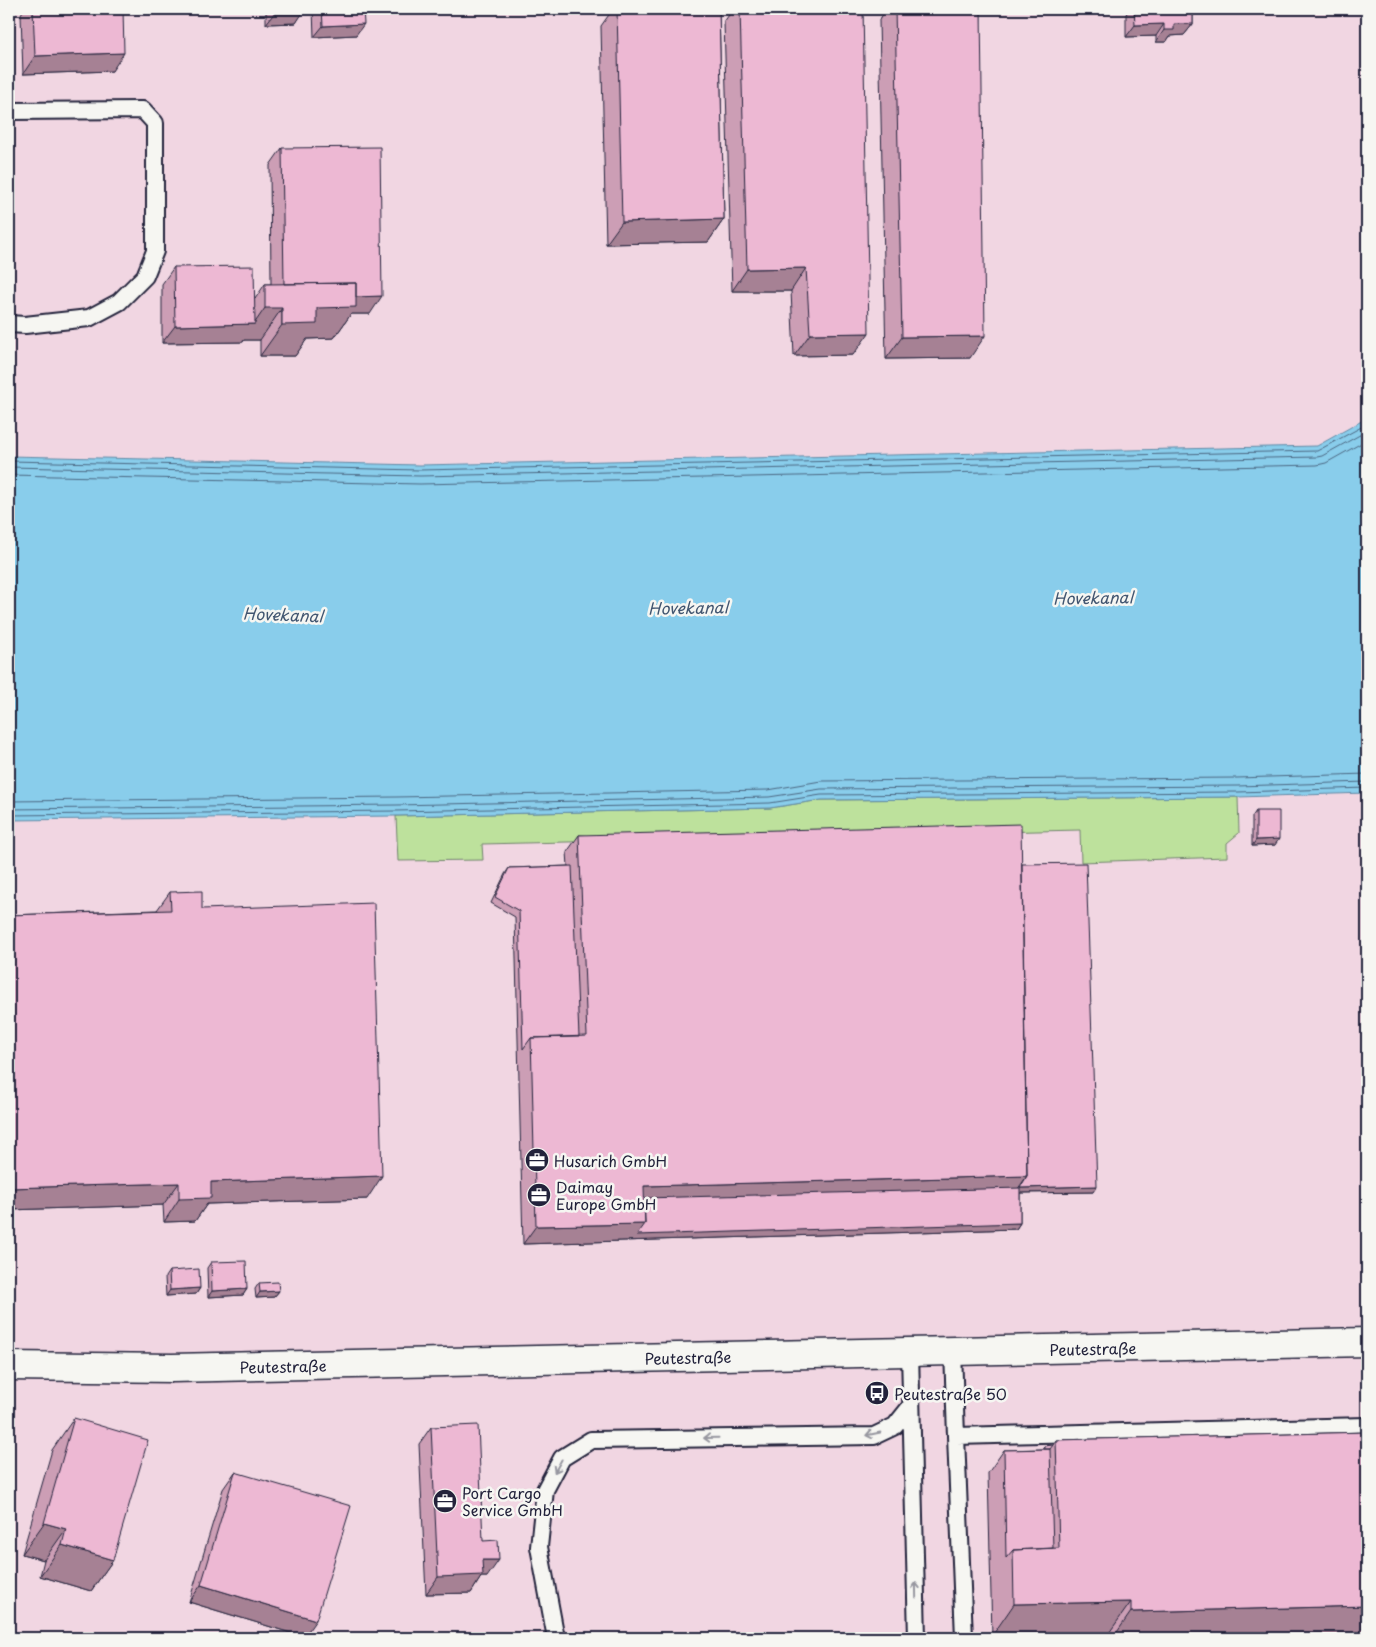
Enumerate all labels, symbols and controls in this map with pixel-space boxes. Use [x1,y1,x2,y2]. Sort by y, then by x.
water label: Hovekanal [1053,584,1136,610]
water label: Hovekanal [648,594,731,620]
water label: Hovekanal [243,601,326,627]
office icon: Husarich GmbH [524,1147,550,1173]
place label: Husarich GmbH [554,1149,667,1172]
place label: Daimay Europe GmbH [556,1175,656,1215]
office icon: Daimay Europe GmbH [526,1182,552,1208]
street label: Peutestraße [1049,1336,1137,1360]
street label: Peutestraße [644,1344,732,1369]
street label: Peutestraße [239,1353,327,1378]
bus stop icon: Peutestraße 50 [864,1380,890,1406]
place label: Peutestraße 50 [894,1382,1007,1405]
one-way arrow [866,1430,882,1439]
one-way arrow [704,1434,720,1443]
one-way arrow [553,1458,563,1472]
place label: Port Cargo Service GmbH [462,1481,563,1521]
office icon: Port Cargo Service GmbH [432,1488,458,1514]
one-way arrow [911,1582,920,1598]

